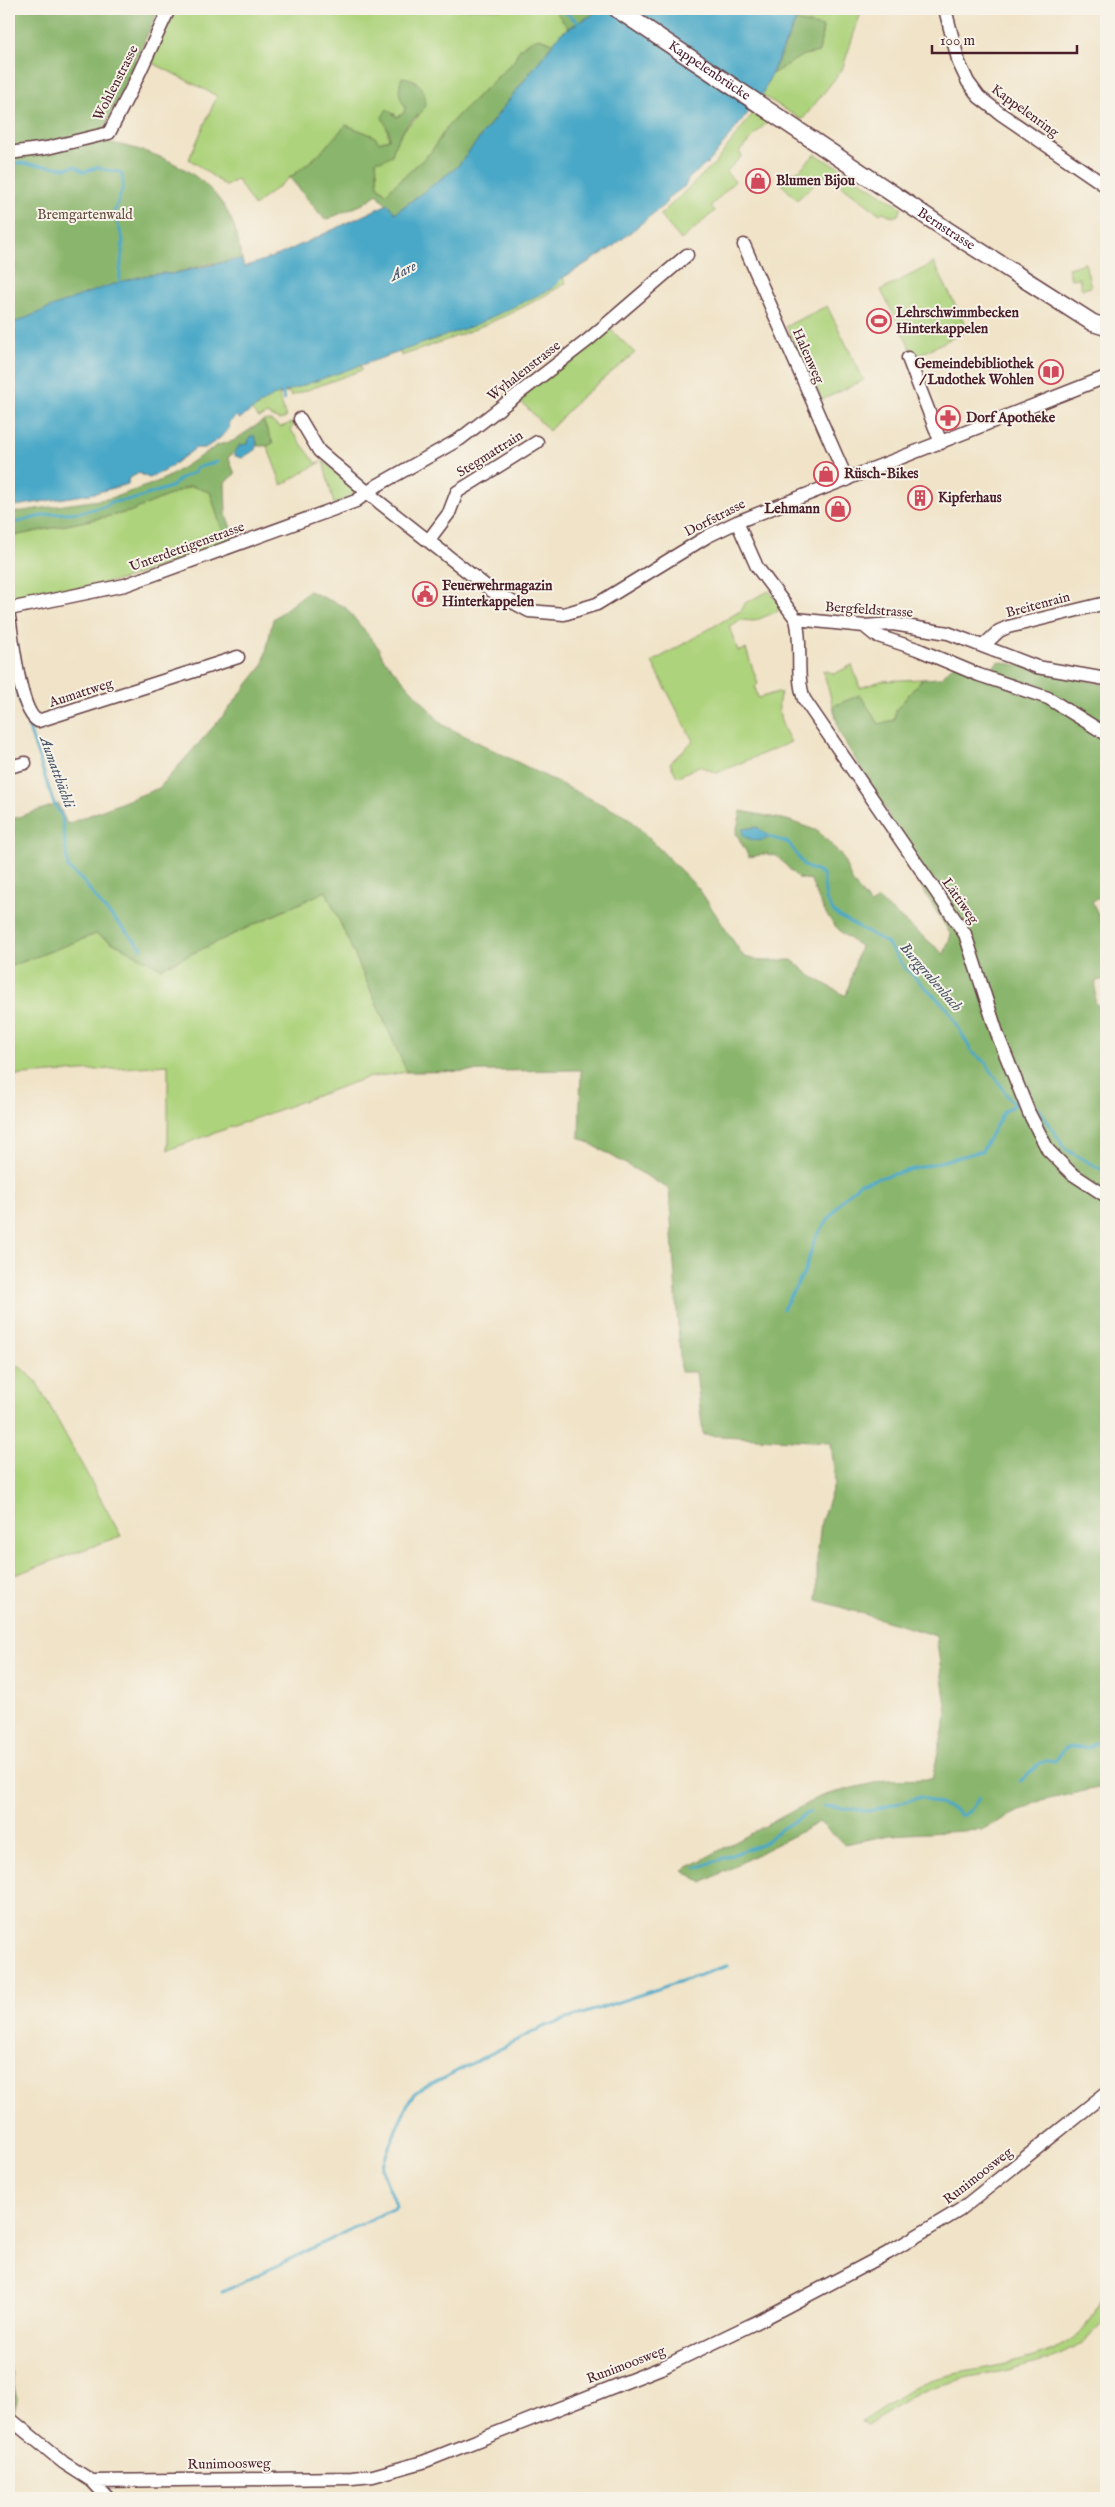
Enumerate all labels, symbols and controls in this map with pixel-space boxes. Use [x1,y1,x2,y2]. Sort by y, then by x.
scale bar [932,22,1078,54]
text: 100 m [940,31,976,50]
street label: Kappelenbrücke [665,37,754,105]
street label: Wohlenstrasse [89,42,143,124]
street label: Kappelenring [988,80,1063,142]
shop icon: Blumen Bijou [745,168,771,194]
place label: Blumen Bijou [776,172,856,190]
street label: Bernstrasse [914,204,979,255]
park label: Bremgartenwald [37,206,133,224]
water label: Aare [385,257,419,286]
place label: Lehrschwimmbecken Hinterkappelen [896,304,1020,338]
sports icon: Lehrschwimmbecken Hinterkappelen [866,308,892,334]
street label: Halenweg [788,326,828,387]
street label: Wyhalenstrasse [484,336,565,405]
place label: Gemeindebibliothek / Ludothek Wohlen [914,355,1035,389]
library icon: Gemeindebibliothek / Ludothek Wohlen [1038,359,1064,385]
pharmacy icon: Dorf Apotheke [935,405,961,431]
place label: Dorf Apotheke [966,409,1056,427]
street label: Stegmattrain [453,426,527,481]
shop icon: Rüsch-Bikes [813,461,839,487]
place label: Rüsch-Bikes [844,465,919,483]
building icon: Kipferhaus [907,485,933,511]
place label: Kipferhaus [938,489,1002,507]
street label: Dorfstrasse [681,495,749,541]
shop icon: Lehmann [825,496,851,522]
place label: Lehmann [764,500,821,518]
street label: Unterdettigenstrasse [127,518,248,576]
place label: Feuerwehrmagazin Hinterkappelen [442,577,553,611]
public building icon: Feuerwehrmagazin Hinterkappelen [412,581,438,607]
street label: Breitenrain [1004,588,1073,622]
street label: Bergfeldstrasse [824,598,914,622]
street label: Aumattweg [46,674,116,712]
water label: Aumattbächli [35,732,79,812]
street label: Lättiweg [938,874,983,928]
water label: Burggrabenbach [895,939,967,1017]
street label: Runimoosweg [940,2143,1017,2209]
street label: Runimoosweg [584,2342,668,2388]
street label: Runimoosweg [187,2454,271,2474]

